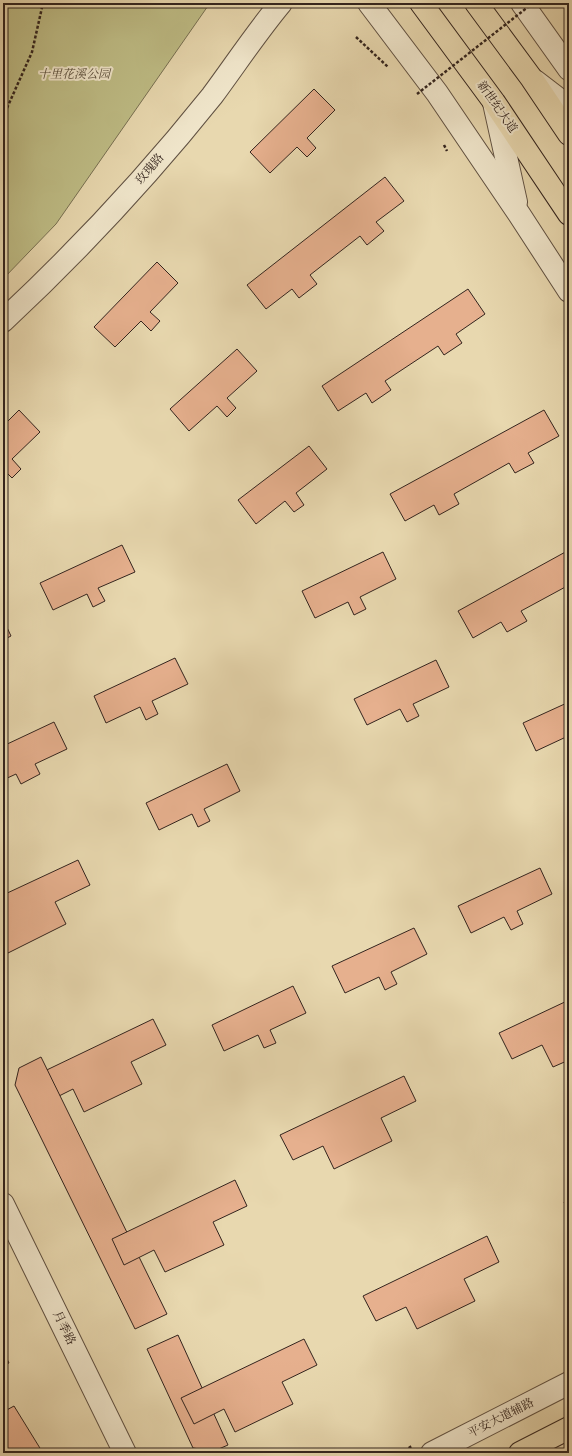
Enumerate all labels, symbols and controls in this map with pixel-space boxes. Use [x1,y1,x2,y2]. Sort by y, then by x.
park label: 十里花溪公园 [38,67,112,82]
street label: 新世纪大道 [474,78,520,136]
street label: 玫瑰路 [133,150,167,188]
street label: 月季路 [49,1309,79,1347]
street label: 平安大道辅路 [466,1395,536,1441]

